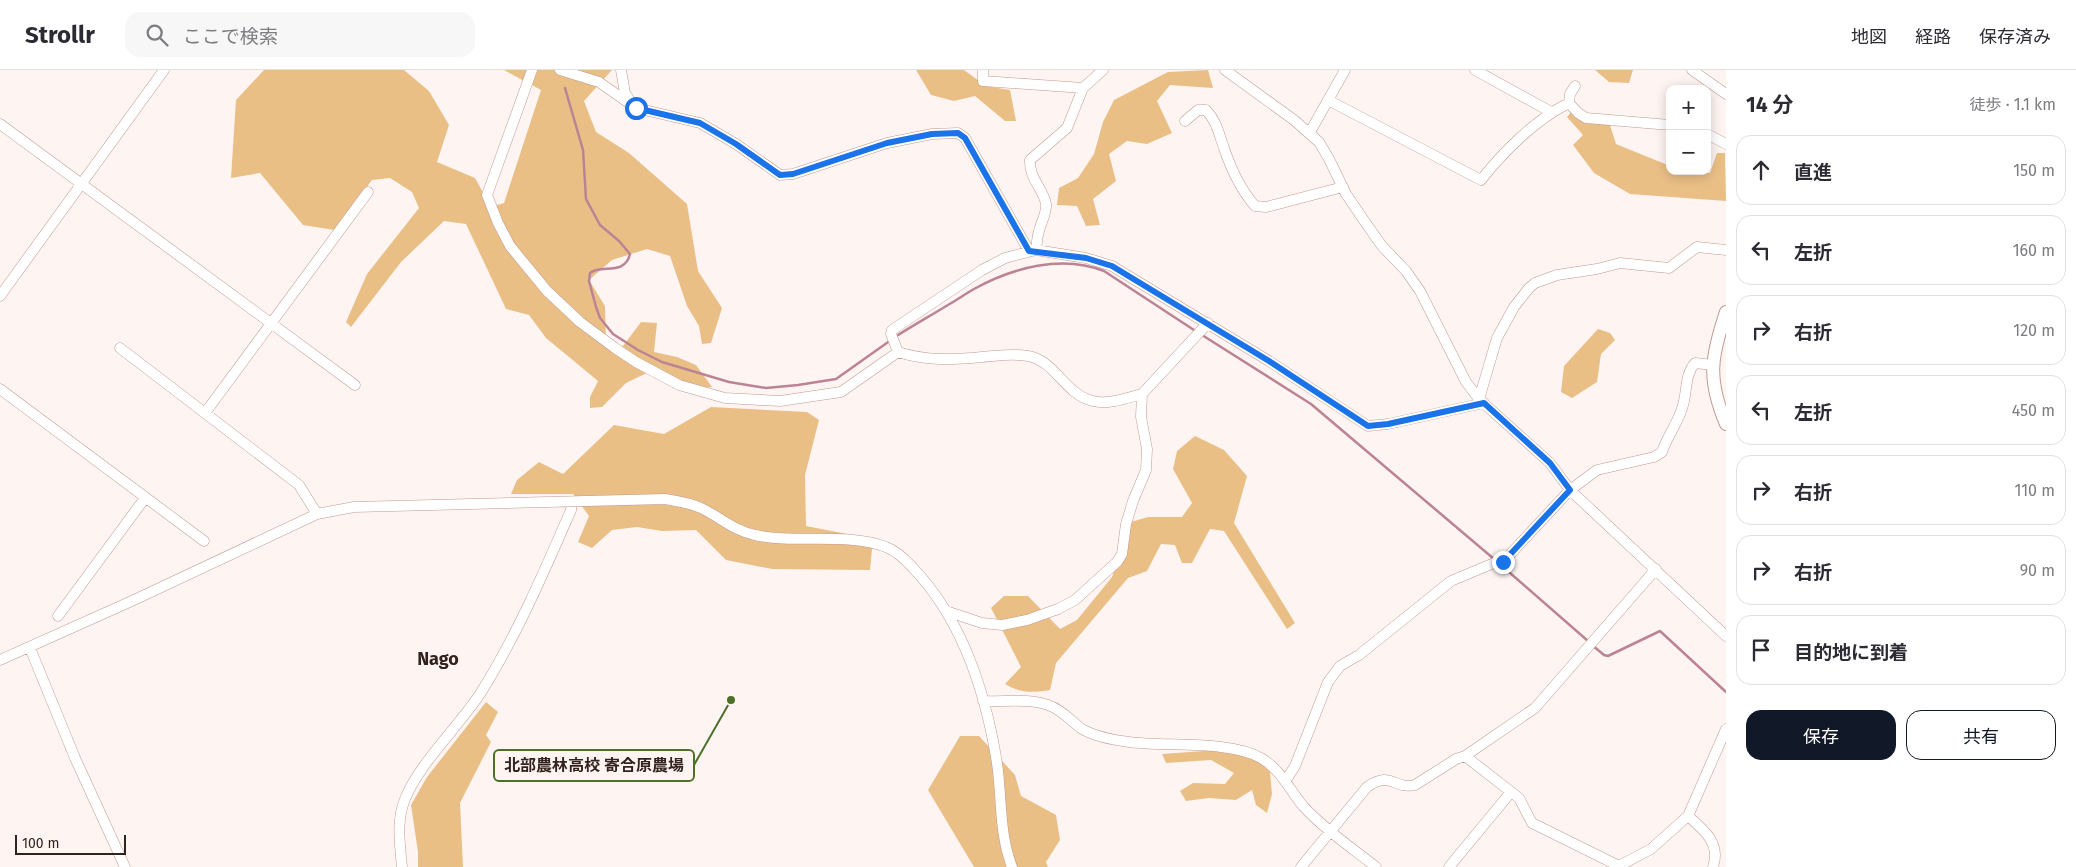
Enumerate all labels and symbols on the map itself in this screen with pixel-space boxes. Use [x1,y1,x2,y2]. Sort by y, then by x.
route start [625,97,648,120]
route end [1492,551,1515,574]
district label: Nago [417,648,459,670]
callout: 北部農林高校 寄合原農場 [494,750,694,781]
text: 北部農林高校 寄合原農場 [504,756,684,775]
scale bar [15,832,126,855]

